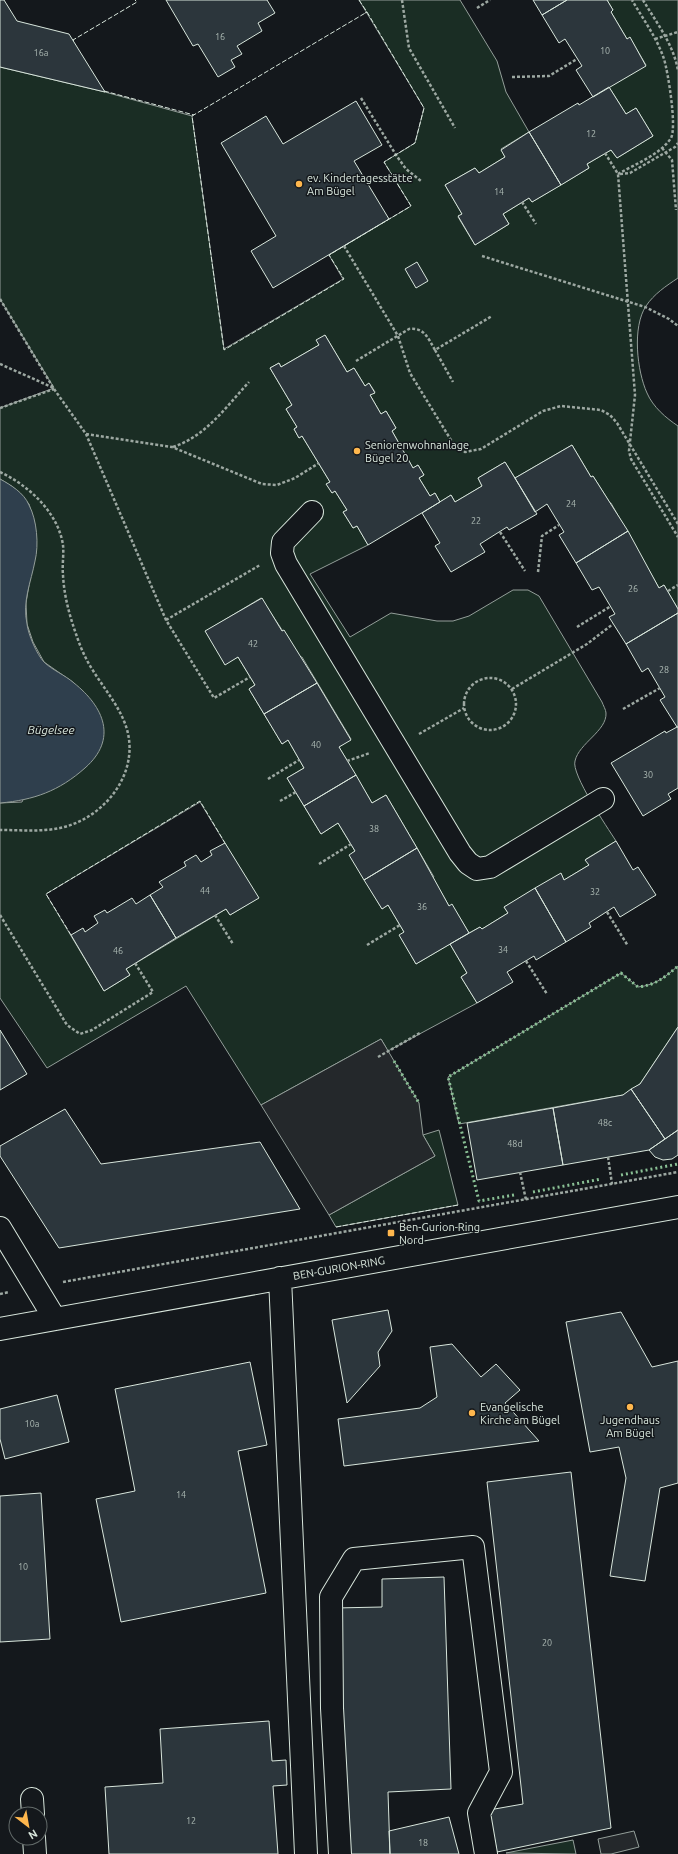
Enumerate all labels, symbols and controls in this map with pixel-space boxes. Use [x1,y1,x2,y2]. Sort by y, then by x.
house number: 16 [215,32,225,42]
house number: 10 [600,46,610,56]
house number: 16a [34,48,48,58]
house number: 12 [586,129,596,139]
place label: ev. Kindertagesstätte Am Bügel [307,172,412,197]
marker: ev. Kindertagesstätte Am Bügel [294,179,304,189]
house number: 14 [494,187,504,197]
place label: Seniorenwohnanlage Bügel 20 [365,439,469,464]
marker: Seniorenwohnanlage Bügel 20 [352,446,362,456]
house number: 24 [566,499,576,509]
house number: 22 [471,516,481,526]
house number: 26 [628,584,638,594]
house number: 42 [248,639,258,649]
house number: 28 [659,665,669,675]
water label: Bügelsee [28,723,74,736]
house number: 40 [311,740,321,750]
house number: 30 [643,770,653,780]
house number: 38 [369,824,379,834]
house number: 44 [200,886,210,896]
house number: 32 [590,887,600,897]
house number: 36 [417,902,427,912]
house number: 34 [498,945,508,955]
house number: 46 [113,946,123,956]
house number: 48c [598,1118,612,1128]
house number: 48d [507,1139,523,1149]
place label: Ben-Gurion-Ring Nord [399,1221,480,1246]
marker: Ben-Gurion-Ring Nord [386,1228,396,1238]
street label: BEN-GURION-RING [292,1254,386,1282]
place label: Evangelische Kirche am Bügel [480,1401,560,1426]
marker: Jugendhaus Am Bügel [625,1402,635,1412]
marker: Evangelische Kirche am Bügel [467,1408,477,1418]
place label: Jugendhaus Am Bügel [600,1414,660,1439]
house number: 10a [25,1419,39,1429]
house number: 14 [176,1490,186,1500]
house number: 10 [18,1562,28,1572]
house number: 20 [542,1638,552,1648]
north arrow [8,1806,48,1846]
house number: 12 [186,1816,196,1826]
text: N [27,1827,40,1842]
house number: 18 [418,1838,428,1848]

